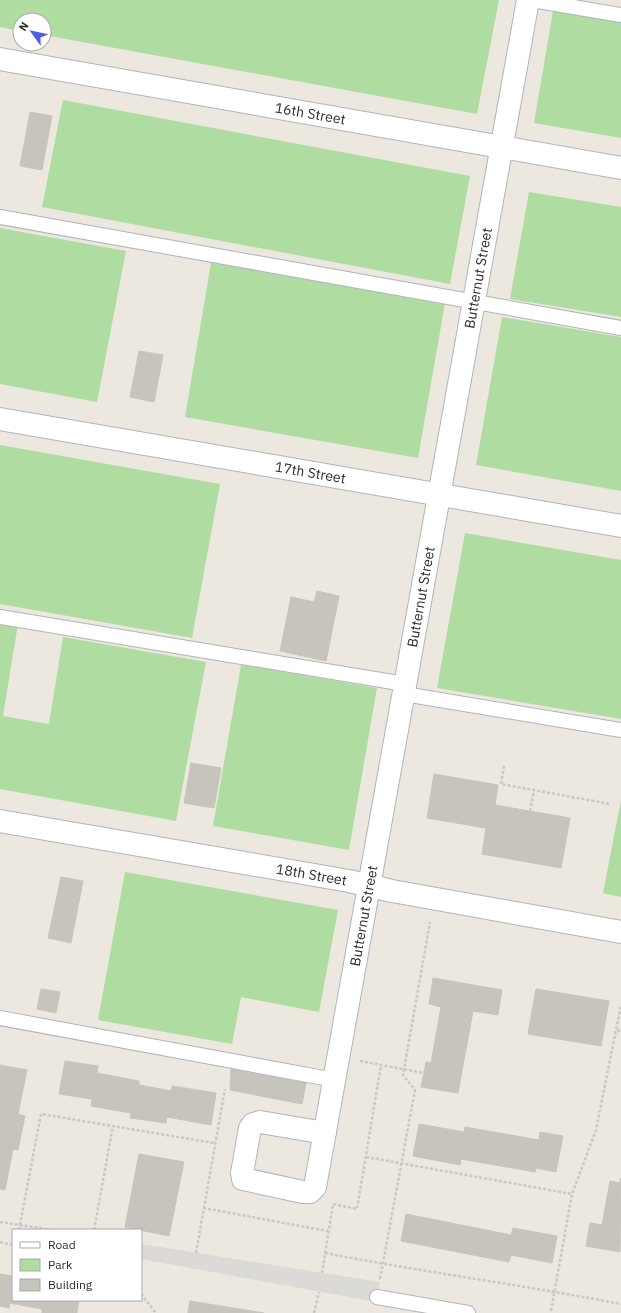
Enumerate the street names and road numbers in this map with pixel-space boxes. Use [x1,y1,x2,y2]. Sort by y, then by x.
street label: 16th Street [274,98,347,129]
street label: Butternut Street [460,226,496,330]
street label: 17th Street [274,458,347,487]
street label: Butternut Street [403,545,439,649]
street label: 18th Street [275,860,348,889]
street label: Butternut Street [346,864,382,968]

